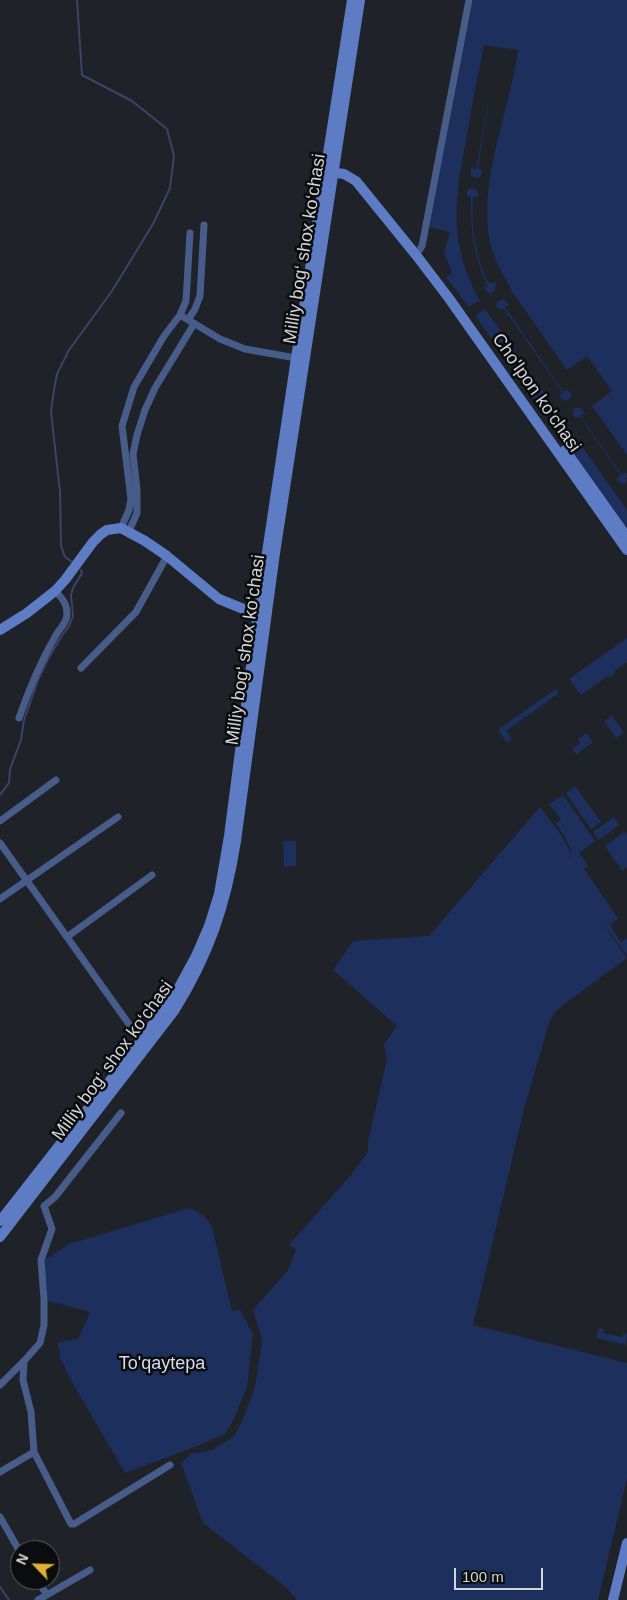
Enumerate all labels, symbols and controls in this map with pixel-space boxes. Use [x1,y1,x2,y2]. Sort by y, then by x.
street label: Milliy bog‘ shox ko‘chasi [279,152,331,346]
street label: Cho'lpon ko'chasi [487,329,585,457]
street label: Milliy bog‘ shox ko‘chasi [222,553,270,747]
street label: Milliy bog‘ shox ko‘chasi [48,977,178,1145]
park label: To'qaytepa [119,1353,205,1375]
north arrow [10,1540,60,1590]
text: N [13,1551,32,1567]
scale bar [457,1558,546,1590]
text: 100 m [462,1568,504,1585]

